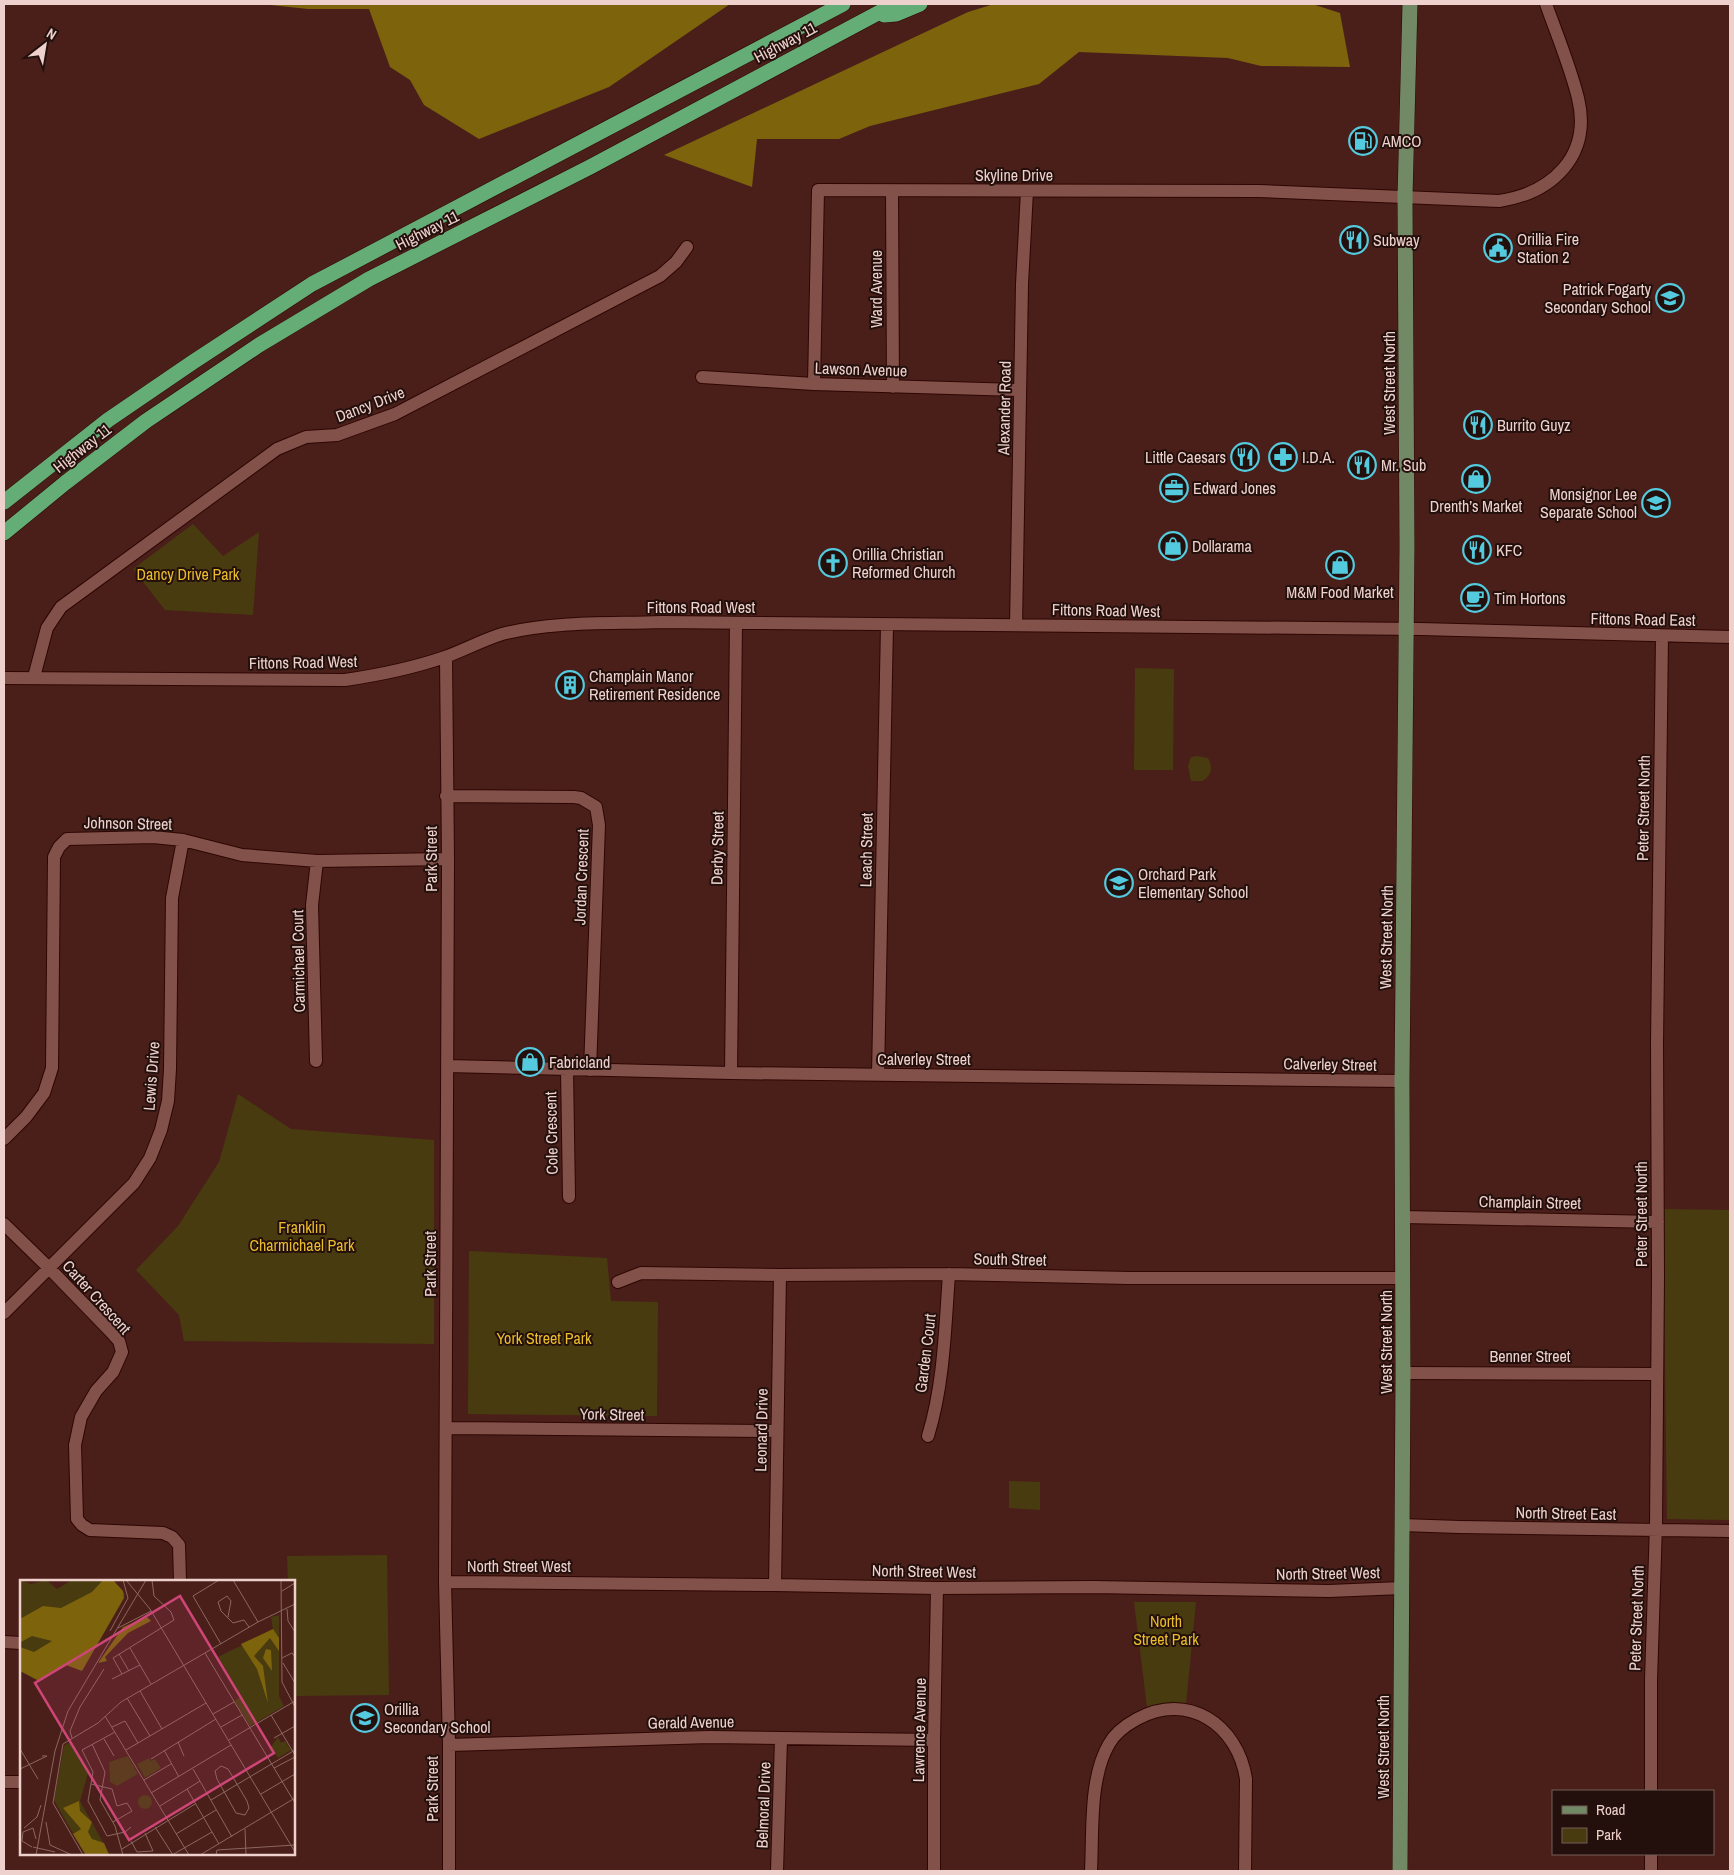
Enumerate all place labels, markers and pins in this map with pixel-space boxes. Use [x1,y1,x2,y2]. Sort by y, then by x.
fuel station icon: AMCO [1348,126,1378,156]
place label: AMCO [1381,130,1421,152]
restaurant icon: Subway [1339,225,1369,255]
place label: Orillia Fire Station 2 [1517,228,1579,268]
place label: Subway [1373,229,1420,251]
public building icon: Orillia Fire Station 2 [1483,233,1513,263]
place label: Patrick Fogarty Secondary School [1545,278,1651,318]
school or university icon: Patrick Fogarty Secondary School [1655,283,1685,313]
restaurant icon: Burrito Guyz [1463,410,1493,440]
place label: Burrito Guyz [1497,414,1571,436]
restaurant icon: Little Caesars [1230,442,1260,472]
pharmacy icon: I.D.A. [1268,442,1298,472]
place label: Little Caesars [1145,446,1226,468]
place label: I.D.A. [1302,446,1335,468]
restaurant icon: Mr. Sub [1347,450,1377,480]
place label: Mr. Sub [1381,454,1426,476]
shop icon: Drenth’s Market [1461,464,1491,494]
office icon: Edward Jones [1159,473,1189,503]
place label: Edward Jones [1193,477,1276,499]
place label: Monsignor Lee Separate School [1540,483,1637,523]
school or university icon: Monsignor Lee Separate School [1641,488,1671,518]
place label: Drenth’s Market [1430,495,1523,517]
shop icon: Dollarama [1158,531,1188,561]
place label: Dollarama [1192,535,1252,557]
restaurant icon: KFC [1462,535,1492,565]
place label: KFC [1496,539,1522,561]
place label: Orillia Christian Reformed Church [852,543,956,583]
church icon: Orillia Christian Reformed Church [818,548,848,578]
shop icon: M&M Food Market [1325,550,1355,580]
place label: M&M Food Market [1286,581,1394,603]
cafe icon: Tim Hortons [1460,583,1490,613]
place label: Tim Hortons [1494,587,1566,609]
place label: Champlain Manor Retirement Residence [589,665,720,705]
building icon: Champlain Manor Retirement Residence [555,670,585,700]
place label: Orchard Park Elementary School [1138,863,1248,903]
school or university icon: Orchard Park Elementary School [1104,868,1134,898]
shop icon: Fabricland [515,1047,545,1077]
place label: Fabricland [549,1051,610,1073]
place label: Orillia Secondary School [384,1698,491,1738]
school or university icon: Orillia Secondary School [350,1703,380,1733]

